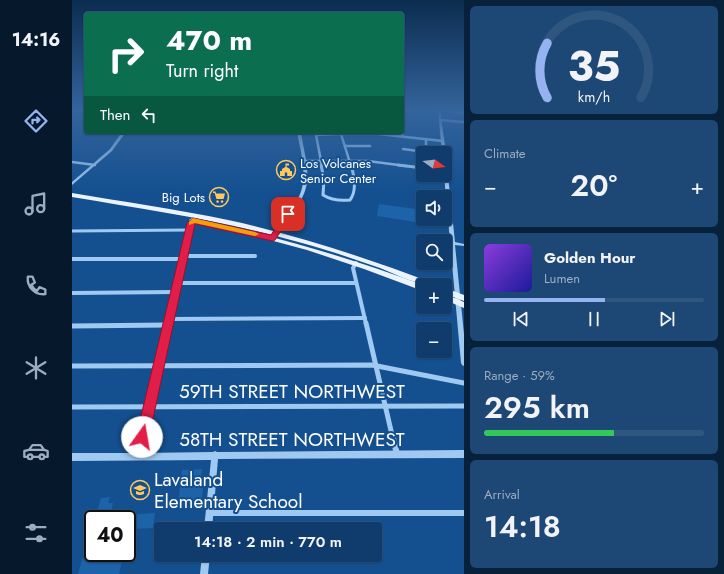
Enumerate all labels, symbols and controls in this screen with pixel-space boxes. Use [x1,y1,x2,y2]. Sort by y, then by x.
text: 470 m [166,20,252,61]
text: 14:16 [12,27,60,53]
icon: right [100,28,152,80]
text: 35 [568,36,620,97]
text: Turn right [166,58,238,84]
text: km/h [578,86,610,106]
text: Then [100,104,130,126]
icon: left [138,104,160,126]
icon: directions [22,107,50,135]
text: Climate [484,144,525,163]
north arrow [416,146,452,182]
map controls [416,146,452,358]
place label: Los Volcanes Senior Center [300,154,377,188]
public building icon: Los Volcanes Senior Center [275,159,297,181]
text: 20° [570,164,617,207]
text: − [484,170,497,202]
text: + [690,170,704,202]
supermarket icon: Big Lots [208,186,230,208]
place label: Big Lots [162,188,205,207]
icon: music [22,190,50,218]
button: sound [416,190,452,226]
pin [271,197,305,231]
icon: arrive [277,203,299,225]
button: search [416,234,452,270]
text: Golden Hour [544,247,636,269]
text: Lumen [544,269,580,288]
icon: phone [22,272,50,300]
button: + [416,278,452,314]
icon: previous [510,308,532,330]
icon: pause [583,308,605,330]
icon: next [656,308,678,330]
button: − [416,322,452,358]
icon: climate [22,354,50,382]
text: Range · 59% [484,366,555,385]
street label: 59TH STREET NORTHWEST [179,378,405,405]
text: 295 km [484,386,590,429]
position arrow [121,416,163,458]
street label: 58TH STREET NORTHWEST [179,426,405,453]
icon: car [22,437,50,465]
place label: Lavaland Elementary School [154,466,303,515]
school or university icon: Lavaland Elementary School [129,479,151,501]
text: Arrival [484,485,520,504]
text: 14:18 [484,505,561,548]
speed limit sign: 40 [84,510,136,562]
icon: filters [22,519,50,547]
text: 14:18 · 2 min · 770 m [194,531,342,553]

